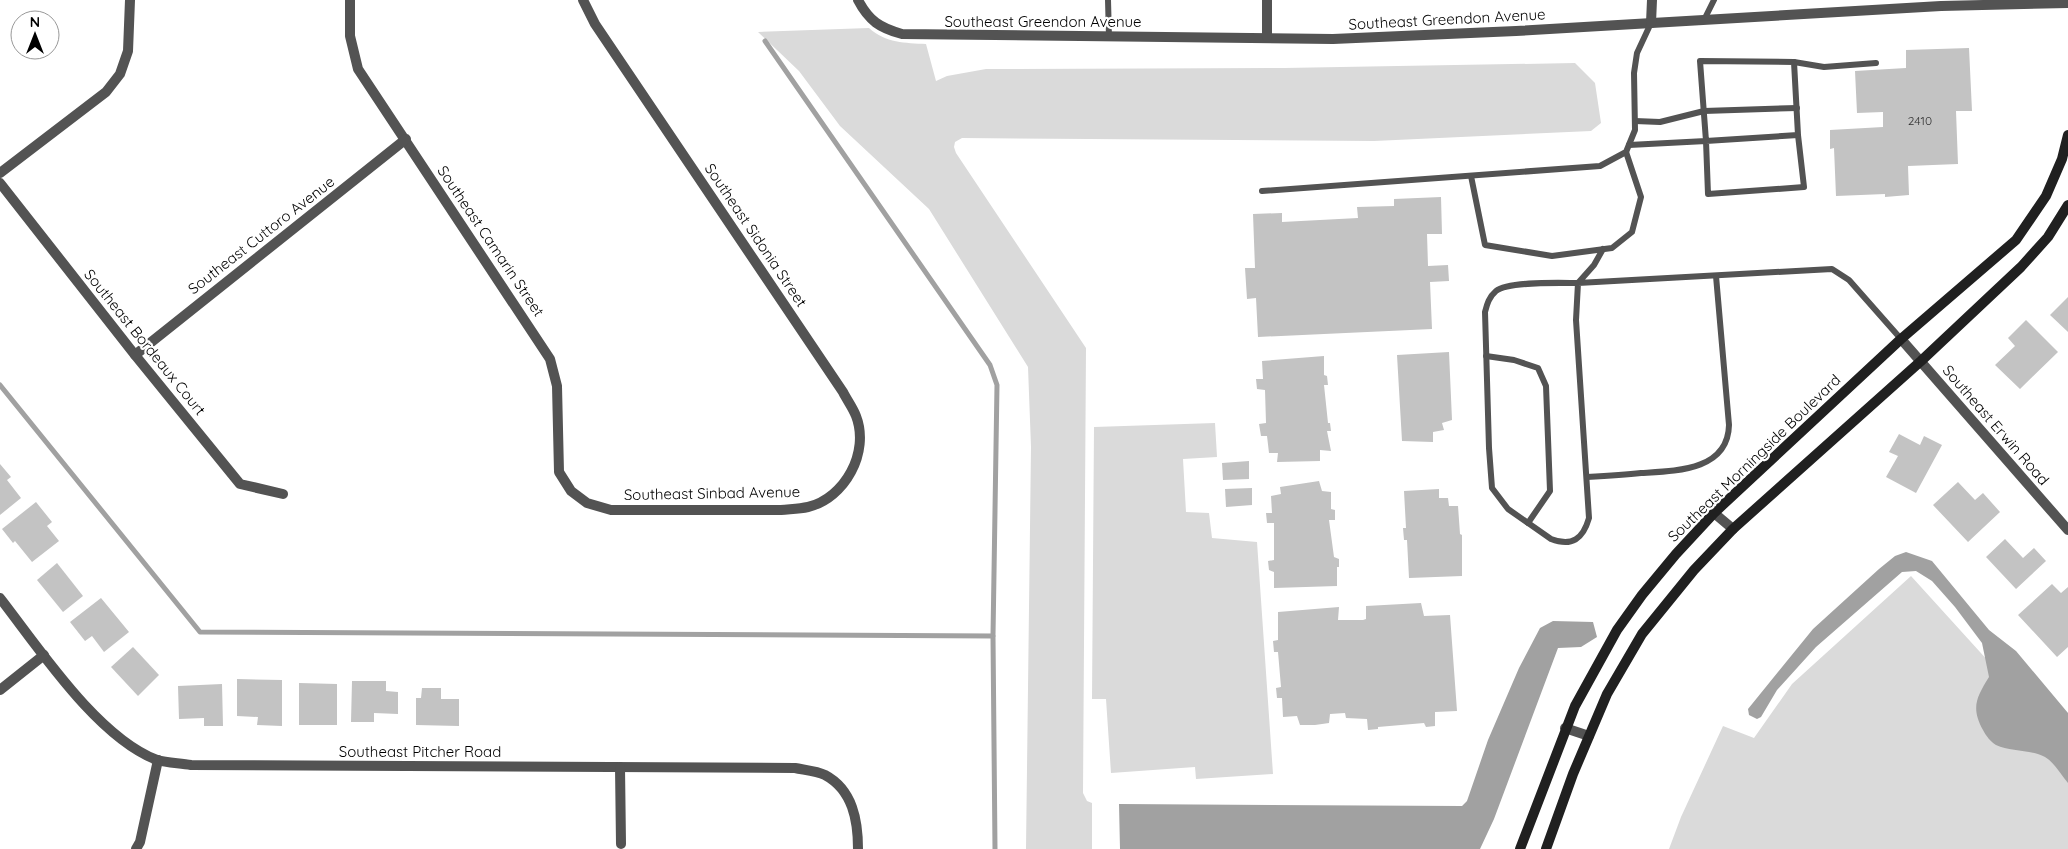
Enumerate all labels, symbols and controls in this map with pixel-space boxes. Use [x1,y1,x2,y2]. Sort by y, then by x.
street label: Southeast Greendon Avenue [1348,4,1546,34]
north arrow [10,10,60,60]
street label: Southeast Greendon Avenue [944,12,1142,31]
text: N [30,13,40,31]
house number: 2410 [1908,113,1932,128]
street label: Southeast Sidonia Street [701,159,811,311]
street label: Southeast Camarin Street [433,162,549,320]
street label: Southeast Cuttoro Avenue [184,172,338,298]
street label: Southeast Bordeaux Court [80,265,210,419]
street label: Southeast Erwin Road [1939,361,2053,489]
street label: Southeast Morningside Boulevard [1664,370,1844,546]
street label: Southeast Sinbad Avenue [624,482,800,504]
street label: Southeast Pitcher Road [339,742,501,761]

